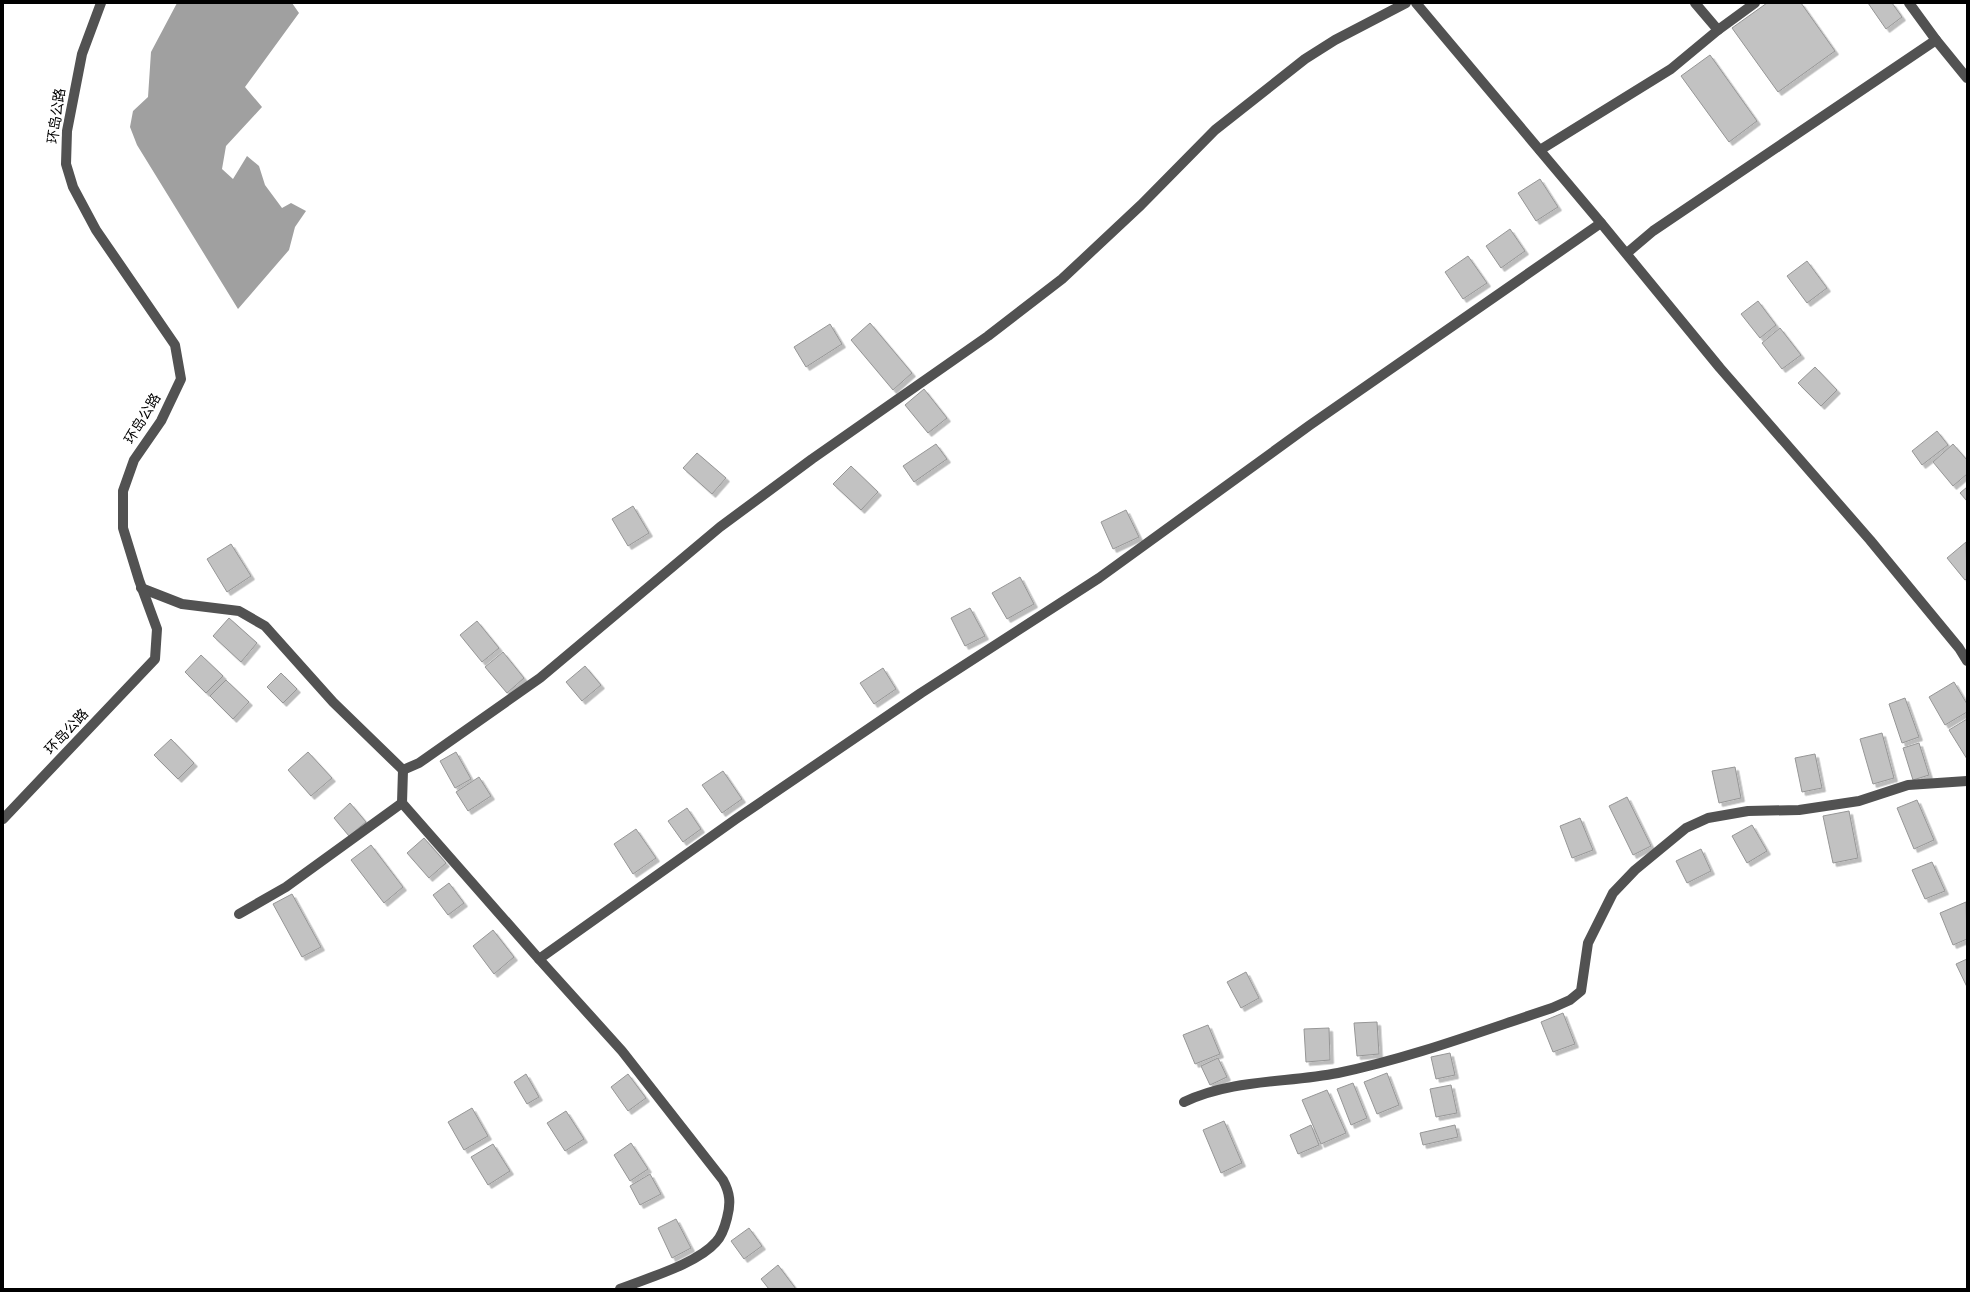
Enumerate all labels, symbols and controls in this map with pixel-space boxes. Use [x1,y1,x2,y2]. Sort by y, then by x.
street label: 环岛公路 [45,87,68,145]
street label: 环岛公路 [122,391,163,447]
street label: 环岛公路 [42,706,91,757]

